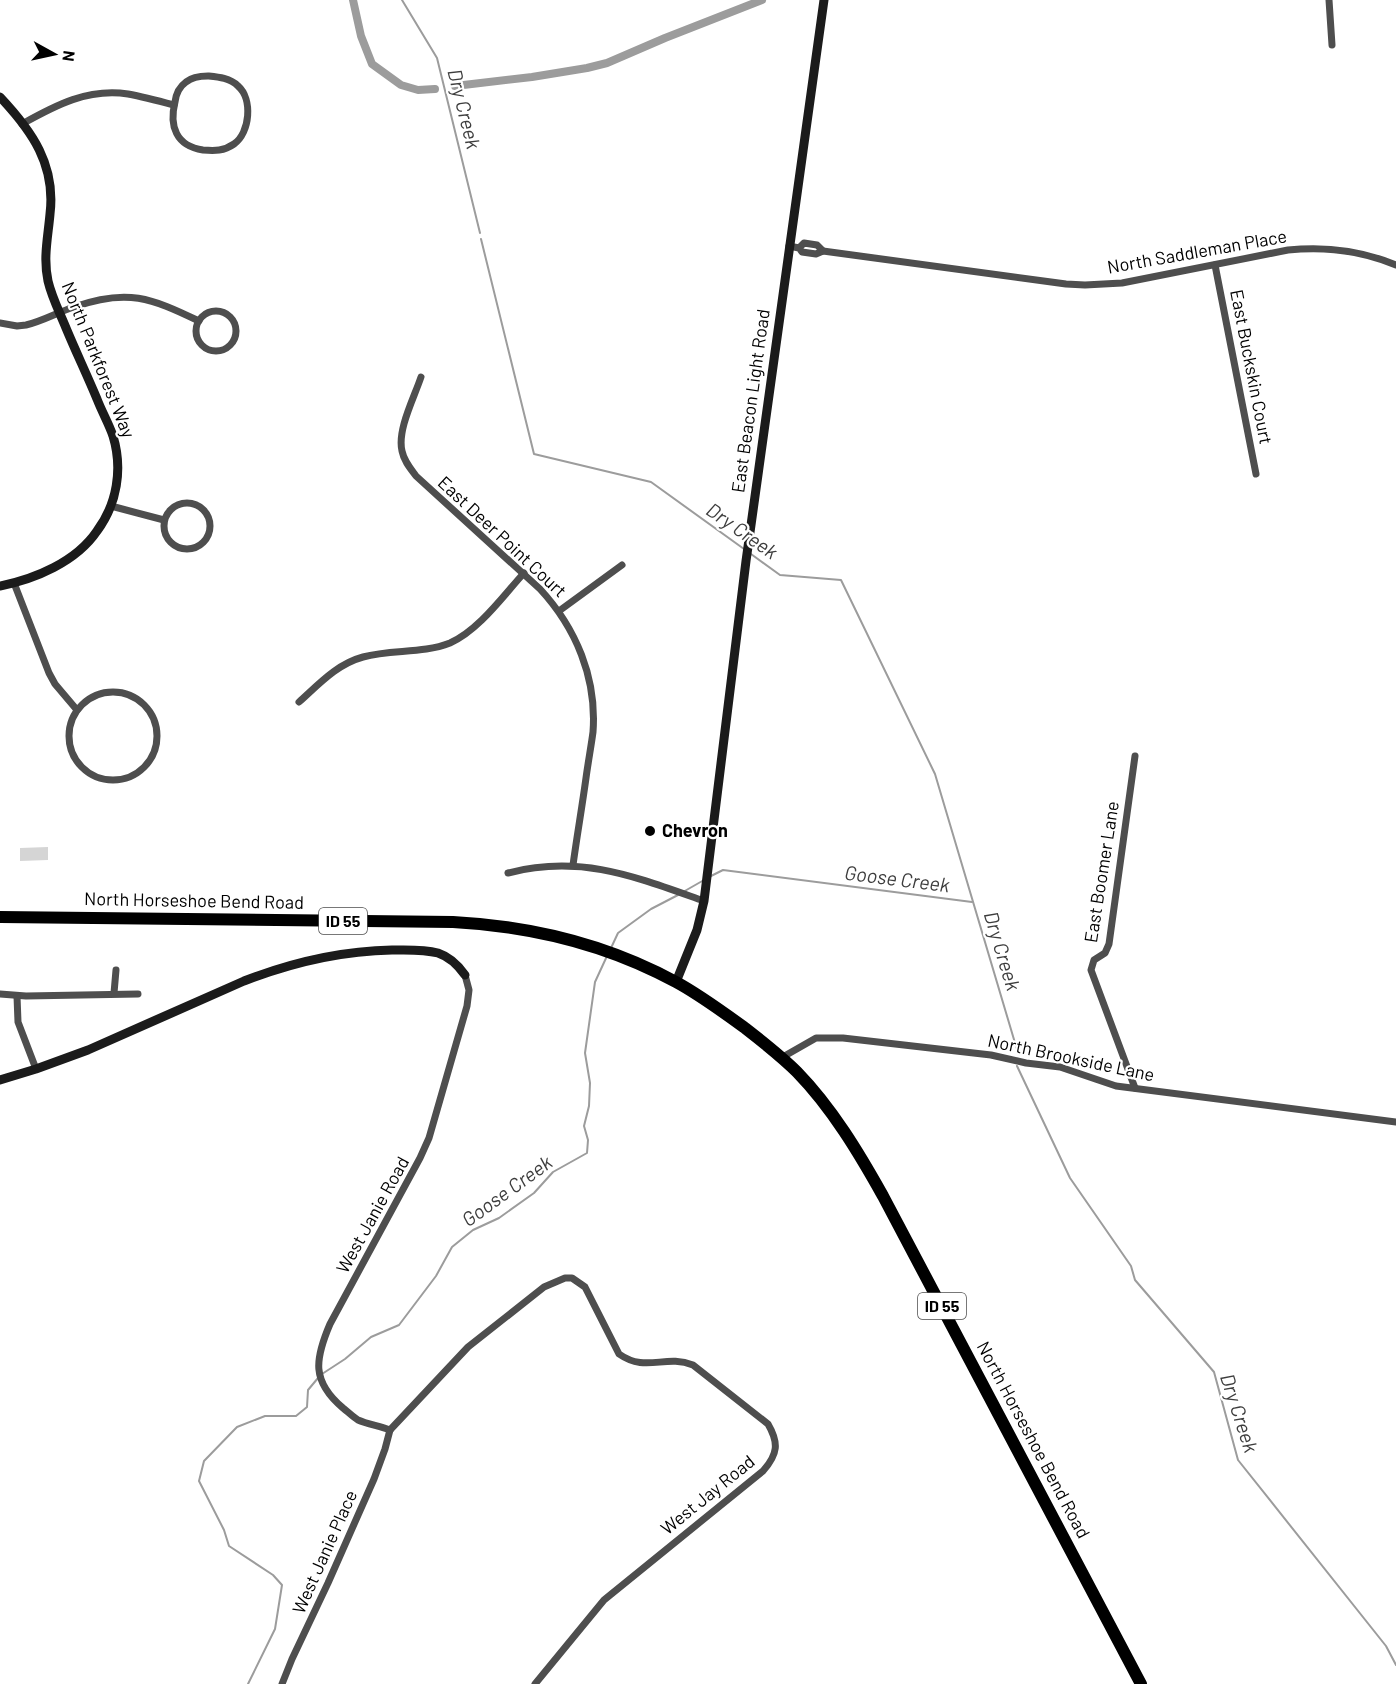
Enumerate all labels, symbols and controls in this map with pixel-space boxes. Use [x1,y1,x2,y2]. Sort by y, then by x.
north arrow [24,24,84,84]
text: N [59,50,79,63]
water label: Dry Creek [443,66,487,152]
street label: North Saddleman Place [1105,224,1288,278]
street label: North Parkforest Way [58,278,140,441]
street label: East Buckskin Court [1226,288,1278,446]
street label: East Beacon Light Road [726,308,774,494]
street label: East Deer Point Court [434,471,571,601]
water label: Dry Creek [702,497,783,564]
street label: East Boomer Lane [1079,800,1123,944]
place label: Chevron [662,819,728,841]
marker: Chevron [643,824,657,838]
water label: Goose Creek [843,860,951,896]
street label: North Horseshoe Bend Road [84,887,304,913]
road number: ID 55 [319,908,367,934]
water label: Dry Creek [980,908,1026,993]
street label: North Brookside Lane [986,1029,1157,1085]
water label: Goose Creek [457,1149,556,1231]
street label: West Janie Road [331,1152,413,1277]
road number: ID 55 [918,1293,966,1319]
street label: North Horseshoe Bend Road [973,1337,1095,1542]
water label: Dry Creek [1216,1370,1264,1455]
street label: West Jay Road [656,1450,759,1539]
street label: West Janie Place [287,1486,361,1617]

